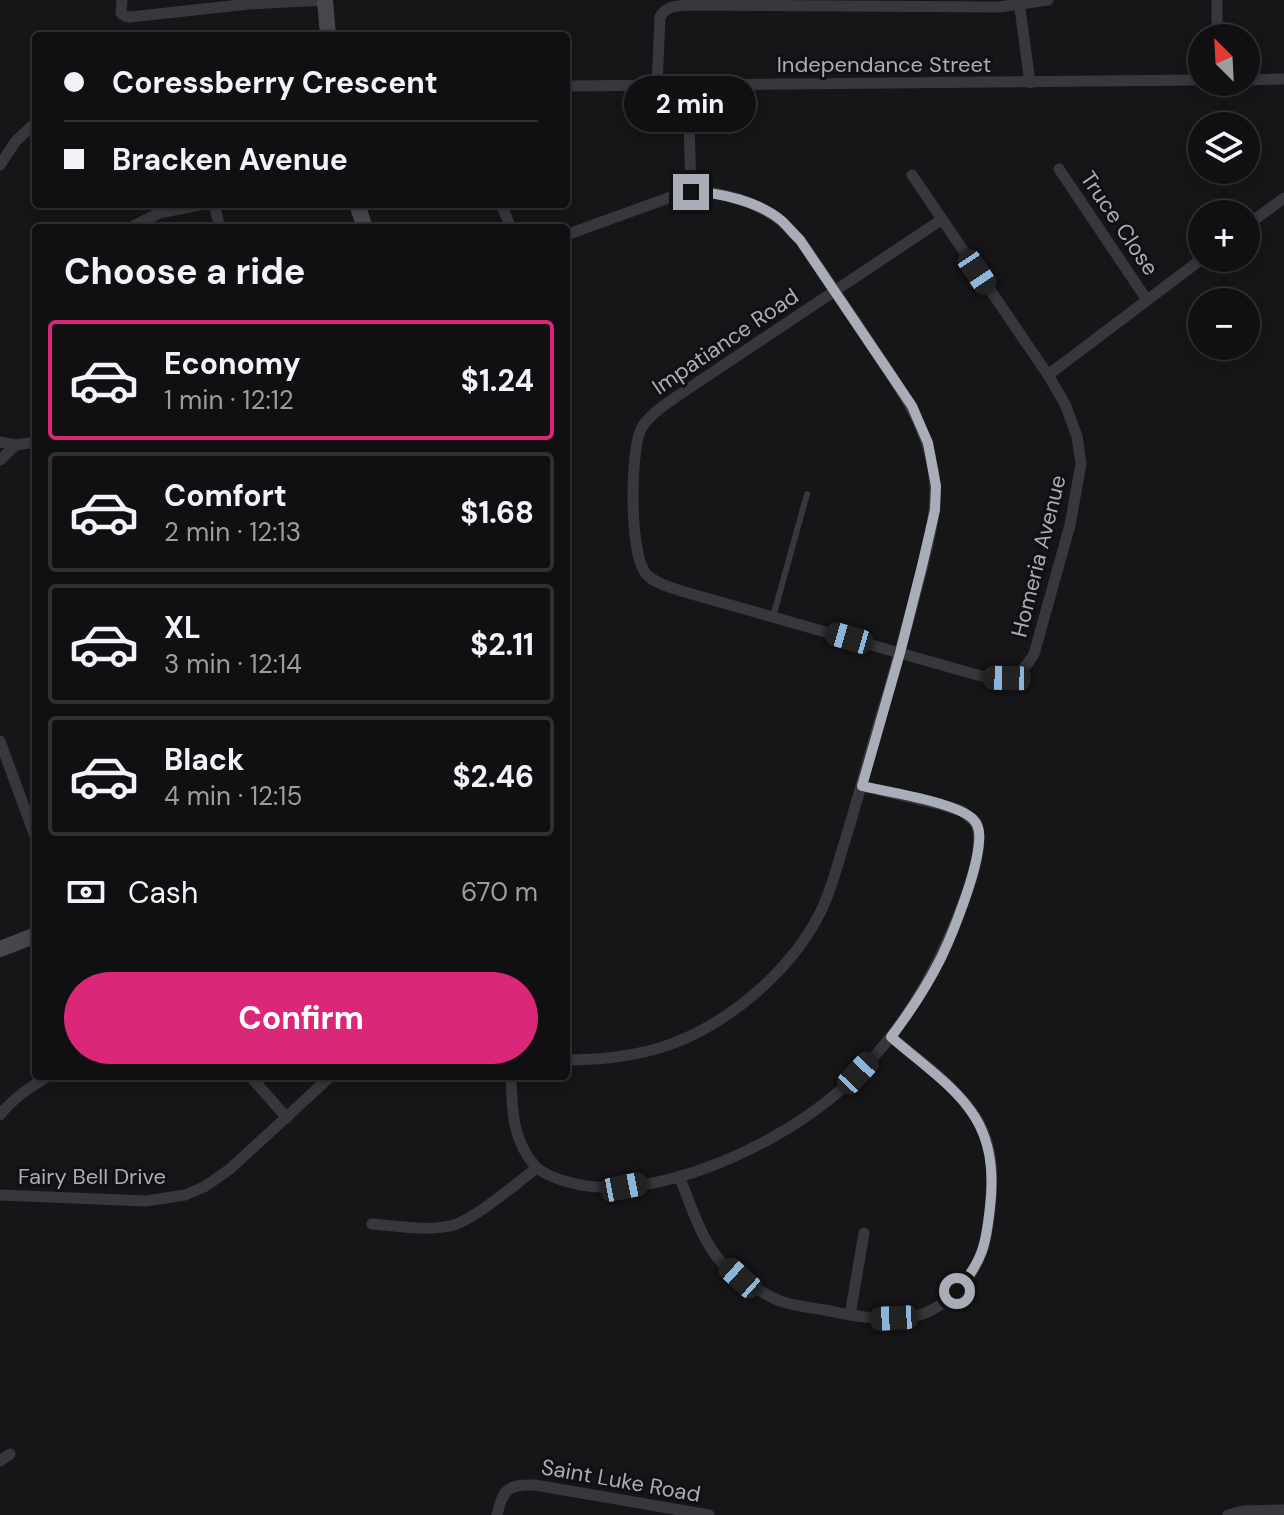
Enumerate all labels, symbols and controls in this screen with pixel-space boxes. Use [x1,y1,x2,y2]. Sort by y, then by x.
north arrow [1188,24,1260,96]
map controls [1188,24,1260,360]
street label: Independance Street [777,50,991,79]
text: Coressberry Crescent [112,63,438,102]
callout: 2 min [625,76,757,132]
text: 2 min [656,87,724,121]
button: layers [1188,112,1260,184]
text: Bracken Avenue [112,140,348,179]
street label: Truce Close [1074,165,1165,281]
route end [673,174,709,210]
button: + [1188,200,1260,272]
car [954,245,1000,299]
text: Choose a ride [64,248,305,295]
street label: Impatiance Road [646,282,804,401]
button: − [1188,288,1260,360]
icon: car [68,344,140,416]
text: Economy [164,344,301,383]
text: $1.24 [461,361,534,400]
text: 1 min · 12:12 [164,383,294,417]
street label: Homeria Avenue [1004,472,1073,640]
icon: car [68,476,140,548]
text: Comfort [164,476,287,515]
text: $1.68 [460,493,534,532]
text: 2 min · 12:13 [164,515,301,549]
icon: car [68,608,140,680]
text: XL [164,608,201,647]
car [823,620,875,656]
text: $2.11 [470,625,534,664]
text: 3 min · 12:14 [164,647,302,681]
car [983,666,1031,690]
icon: car [68,740,140,812]
text: Black [164,740,244,779]
text: $2.46 [452,757,534,796]
text: 4 min · 12:15 [164,779,302,813]
icon: cash [64,870,108,914]
text: Cash [128,873,198,912]
text: 670 m [461,875,538,909]
button: Confirm [64,972,538,1064]
car [833,1047,883,1099]
street label: Fairy Bell Drive [18,1162,166,1191]
car [598,1171,650,1203]
car [714,1253,766,1303]
route start [939,1273,975,1309]
car [869,1305,919,1331]
street label: Saint Luke Road [539,1452,703,1509]

